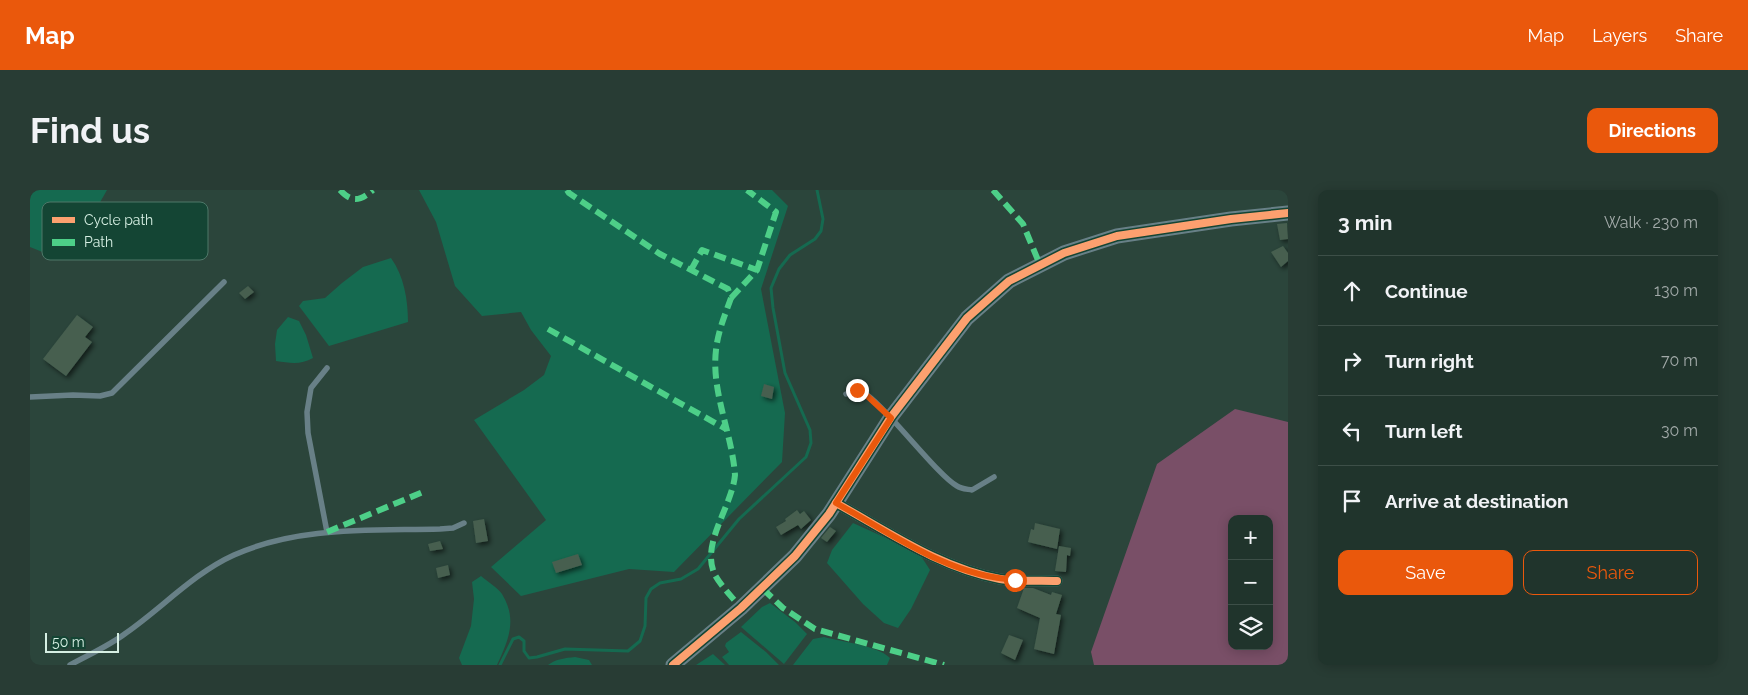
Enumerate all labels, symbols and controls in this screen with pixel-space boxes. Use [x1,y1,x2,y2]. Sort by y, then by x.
text: Map [25,21,75,50]
text: Map [1528,25,1564,46]
text: Layers [1592,25,1647,46]
text: Share [1675,25,1723,46]
button: Directions [1587,108,1718,153]
text: Find us [30,110,150,151]
legend [42,202,208,260]
text: 3 min [1338,210,1392,235]
text: Cycle path [84,212,153,228]
text: Walk · 230 m [1604,213,1698,232]
text: Path [84,234,113,250]
icon: ahead [1338,277,1366,305]
text: Continue [1385,280,1468,302]
text: 130 m [1654,281,1698,300]
icon: right [1338,347,1366,375]
text: Turn right [1385,350,1474,372]
text: 70 m [1661,351,1698,370]
route end [846,379,869,402]
icon: left [1338,417,1366,445]
text: Turn left [1385,420,1462,442]
text: 30 m [1661,421,1698,440]
icon: arrive [1338,487,1366,515]
text: Arrive at destination [1385,490,1569,512]
map controls [1228,515,1273,650]
button: + [1228,515,1273,560]
button: Save [1338,550,1513,595]
button: Share [1523,550,1698,595]
button: − [1228,560,1273,605]
route start [1004,569,1027,592]
button: layers [1228,605,1273,650]
scale bar [45,630,119,653]
text: 50 m [52,634,85,650]

